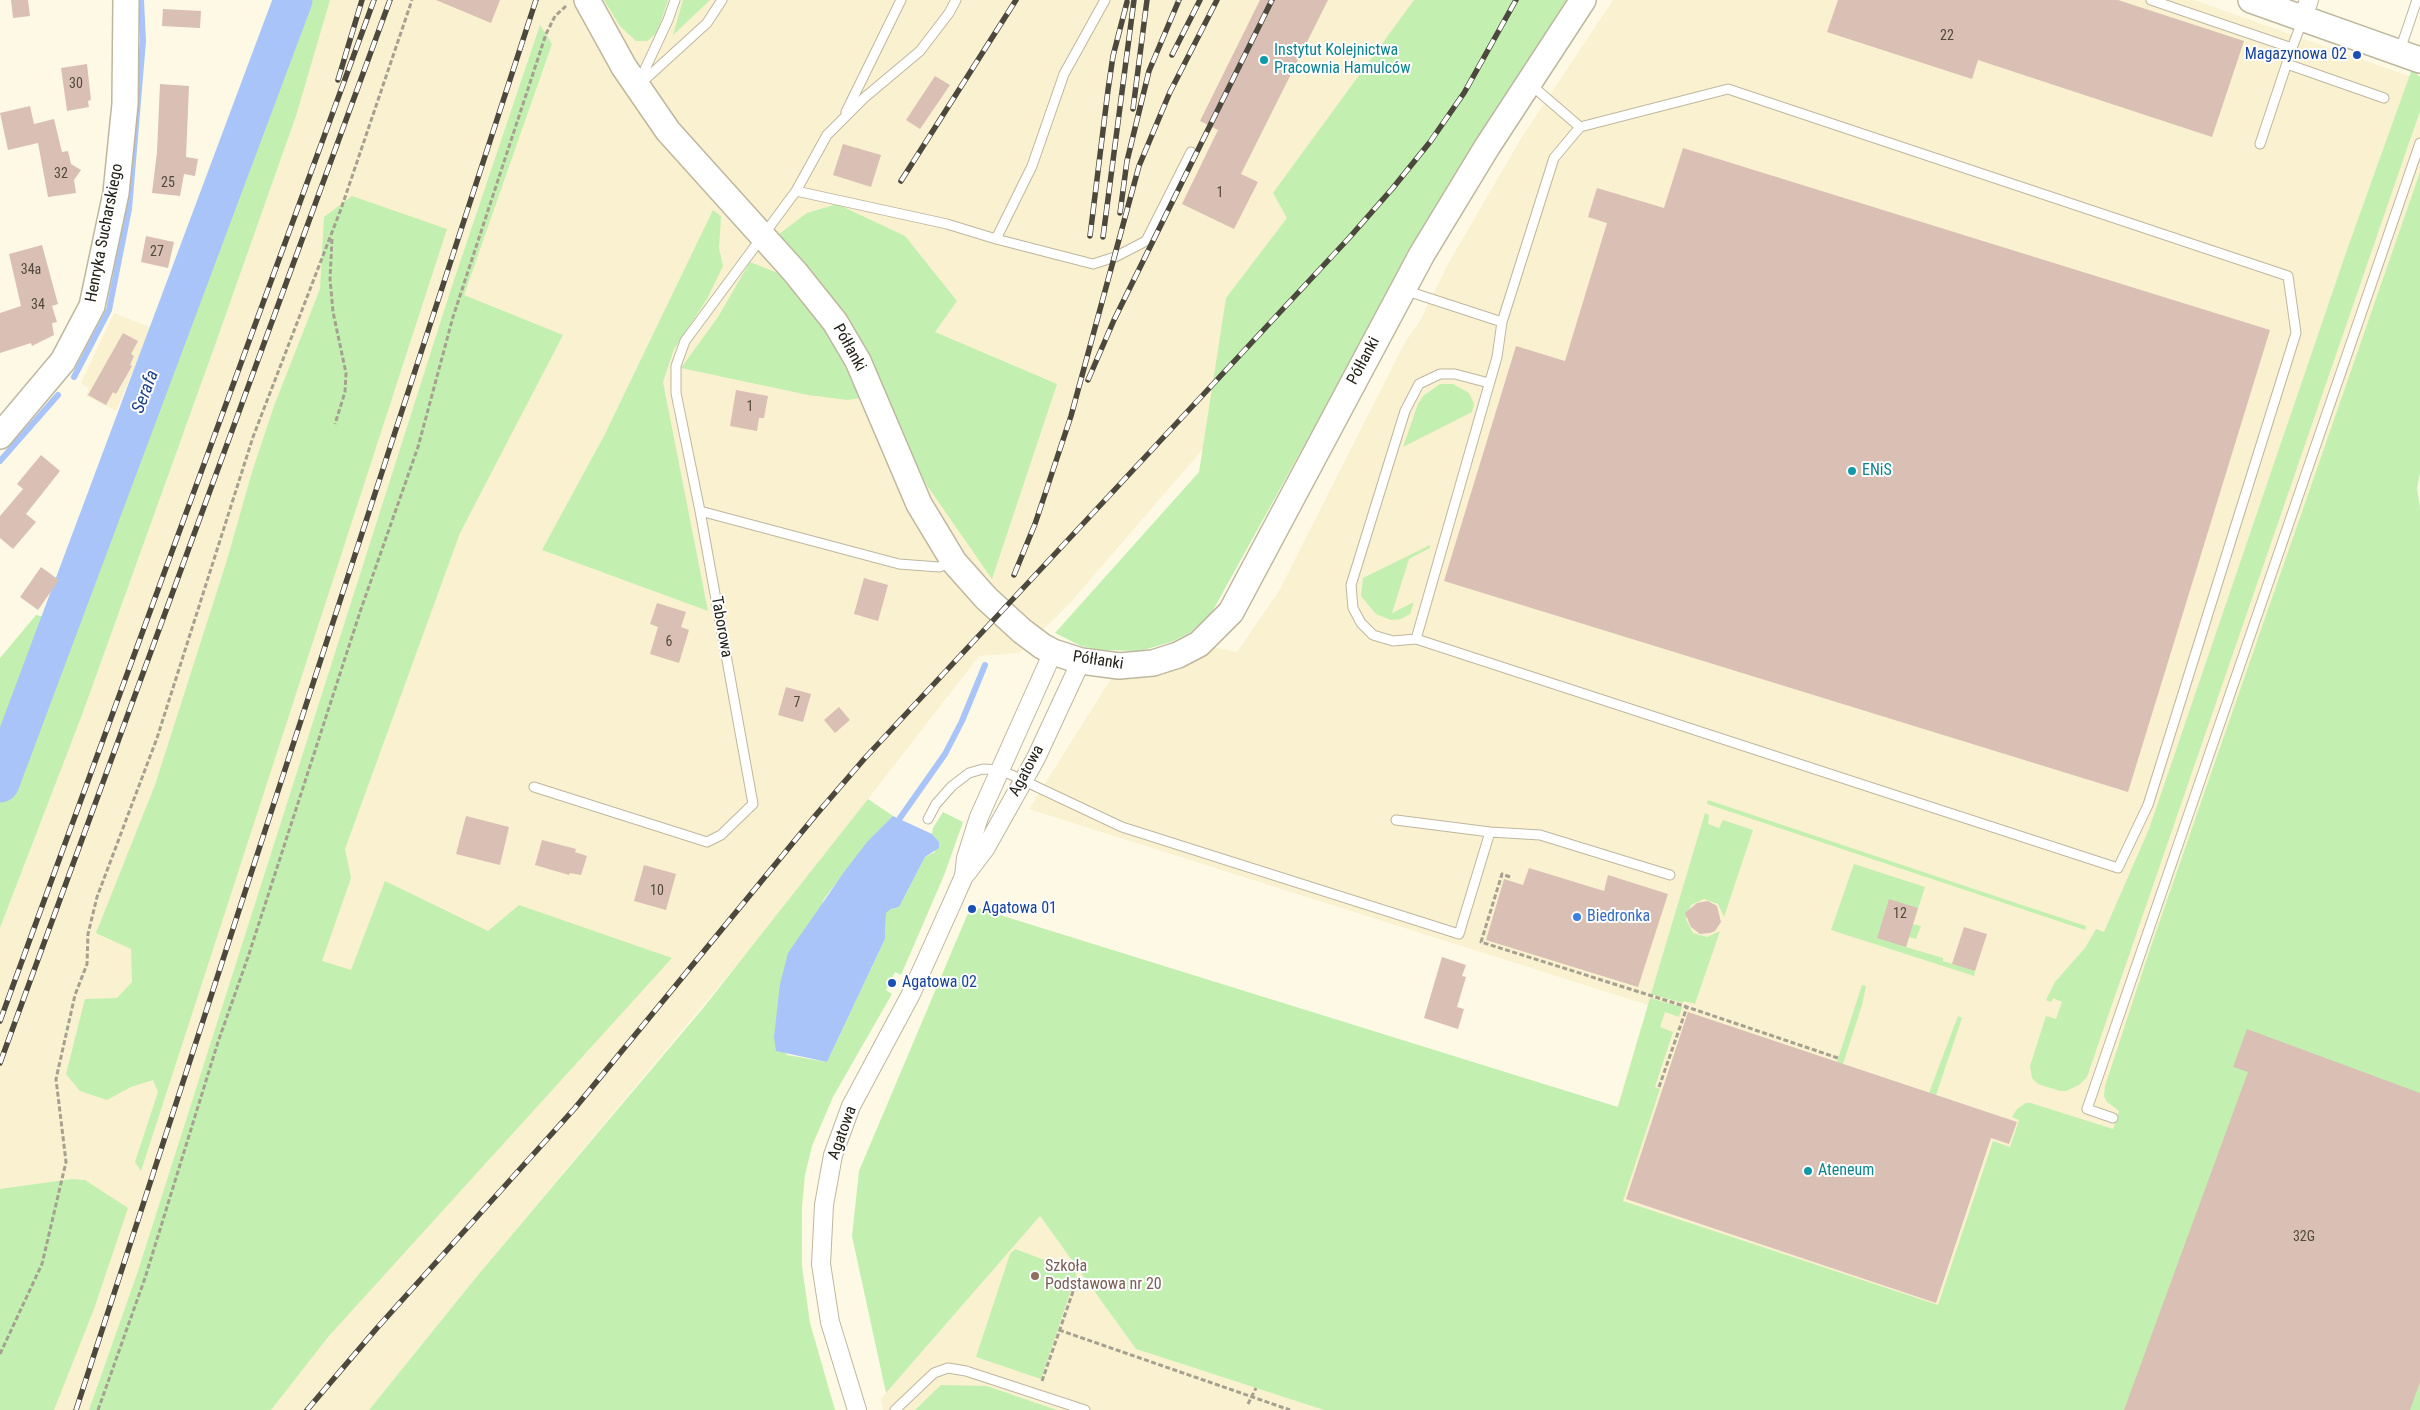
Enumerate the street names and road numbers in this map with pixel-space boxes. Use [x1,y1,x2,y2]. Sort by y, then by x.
street label: Henryka Sucharskiego [82,162,128,304]
street label: Półłanki [828,321,870,375]
street label: Półłanki [1344,334,1384,388]
street label: Taborowa [706,595,736,659]
street label: Półłanki [1071,648,1125,674]
street label: Agatowa [1006,742,1048,800]
street label: Agatowa [824,1104,862,1162]

